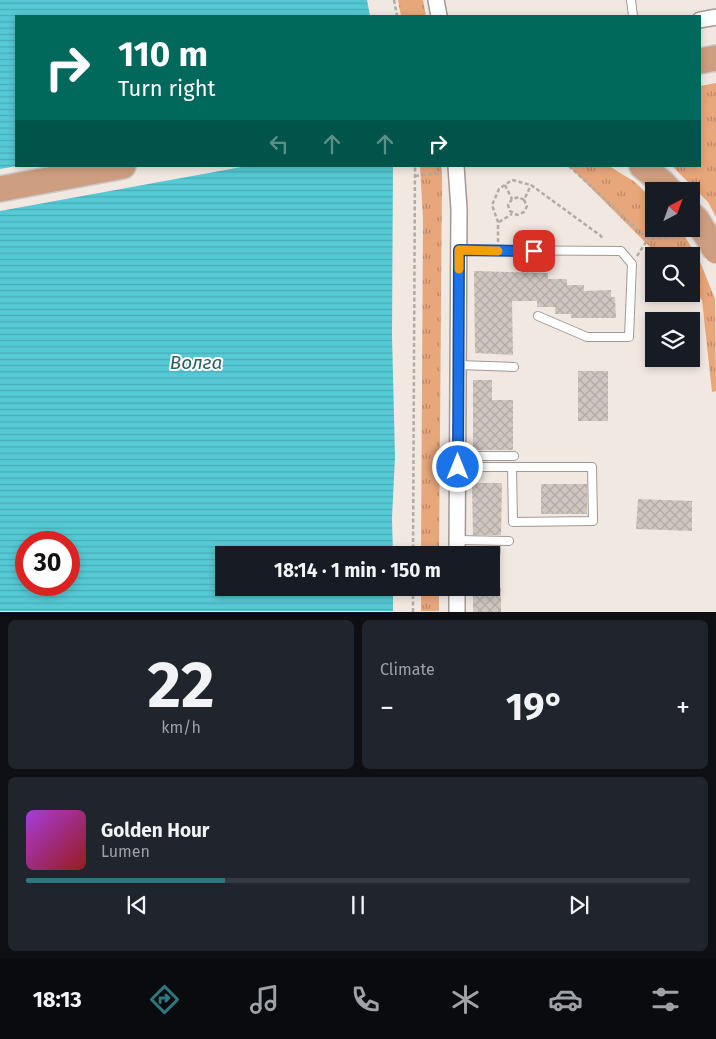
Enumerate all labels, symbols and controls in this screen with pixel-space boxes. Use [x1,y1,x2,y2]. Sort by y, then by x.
text: 110 m [118,33,208,75]
icon: right [35,35,100,100]
text: Turn right [118,75,215,102]
icon: left [265,130,293,158]
icon: ahead [318,130,346,158]
icon: ahead [371,130,399,158]
icon: right [424,130,452,158]
north arrow [645,182,700,238]
map controls [645,182,700,367]
pin [513,230,555,272]
icon: arrive [520,237,548,265]
button: search [645,247,700,302]
button: layers [645,312,700,367]
water label: Волга [170,351,222,374]
position arrow [431,440,483,492]
speed limit sign: 30 [15,531,80,596]
text: 18:14 · 1 min · 150 m [274,559,441,582]
text: 22 [147,646,215,724]
text: Climate [380,660,435,679]
text: 19° [506,684,564,730]
text: − [380,691,394,724]
text: + [676,691,690,724]
text: km/h [161,718,201,737]
text: Golden Hour [101,819,210,842]
text: Lumen [101,842,150,861]
icon: previous [123,891,151,919]
icon: pause [344,891,372,919]
icon: next [565,891,593,919]
icon: directions [147,982,182,1017]
icon: music [247,982,282,1017]
icon: phone [348,982,383,1017]
icon: climate [448,982,483,1017]
icon: car [548,982,583,1017]
icon: filters [648,982,683,1017]
text: 18:13 [33,986,82,1013]

